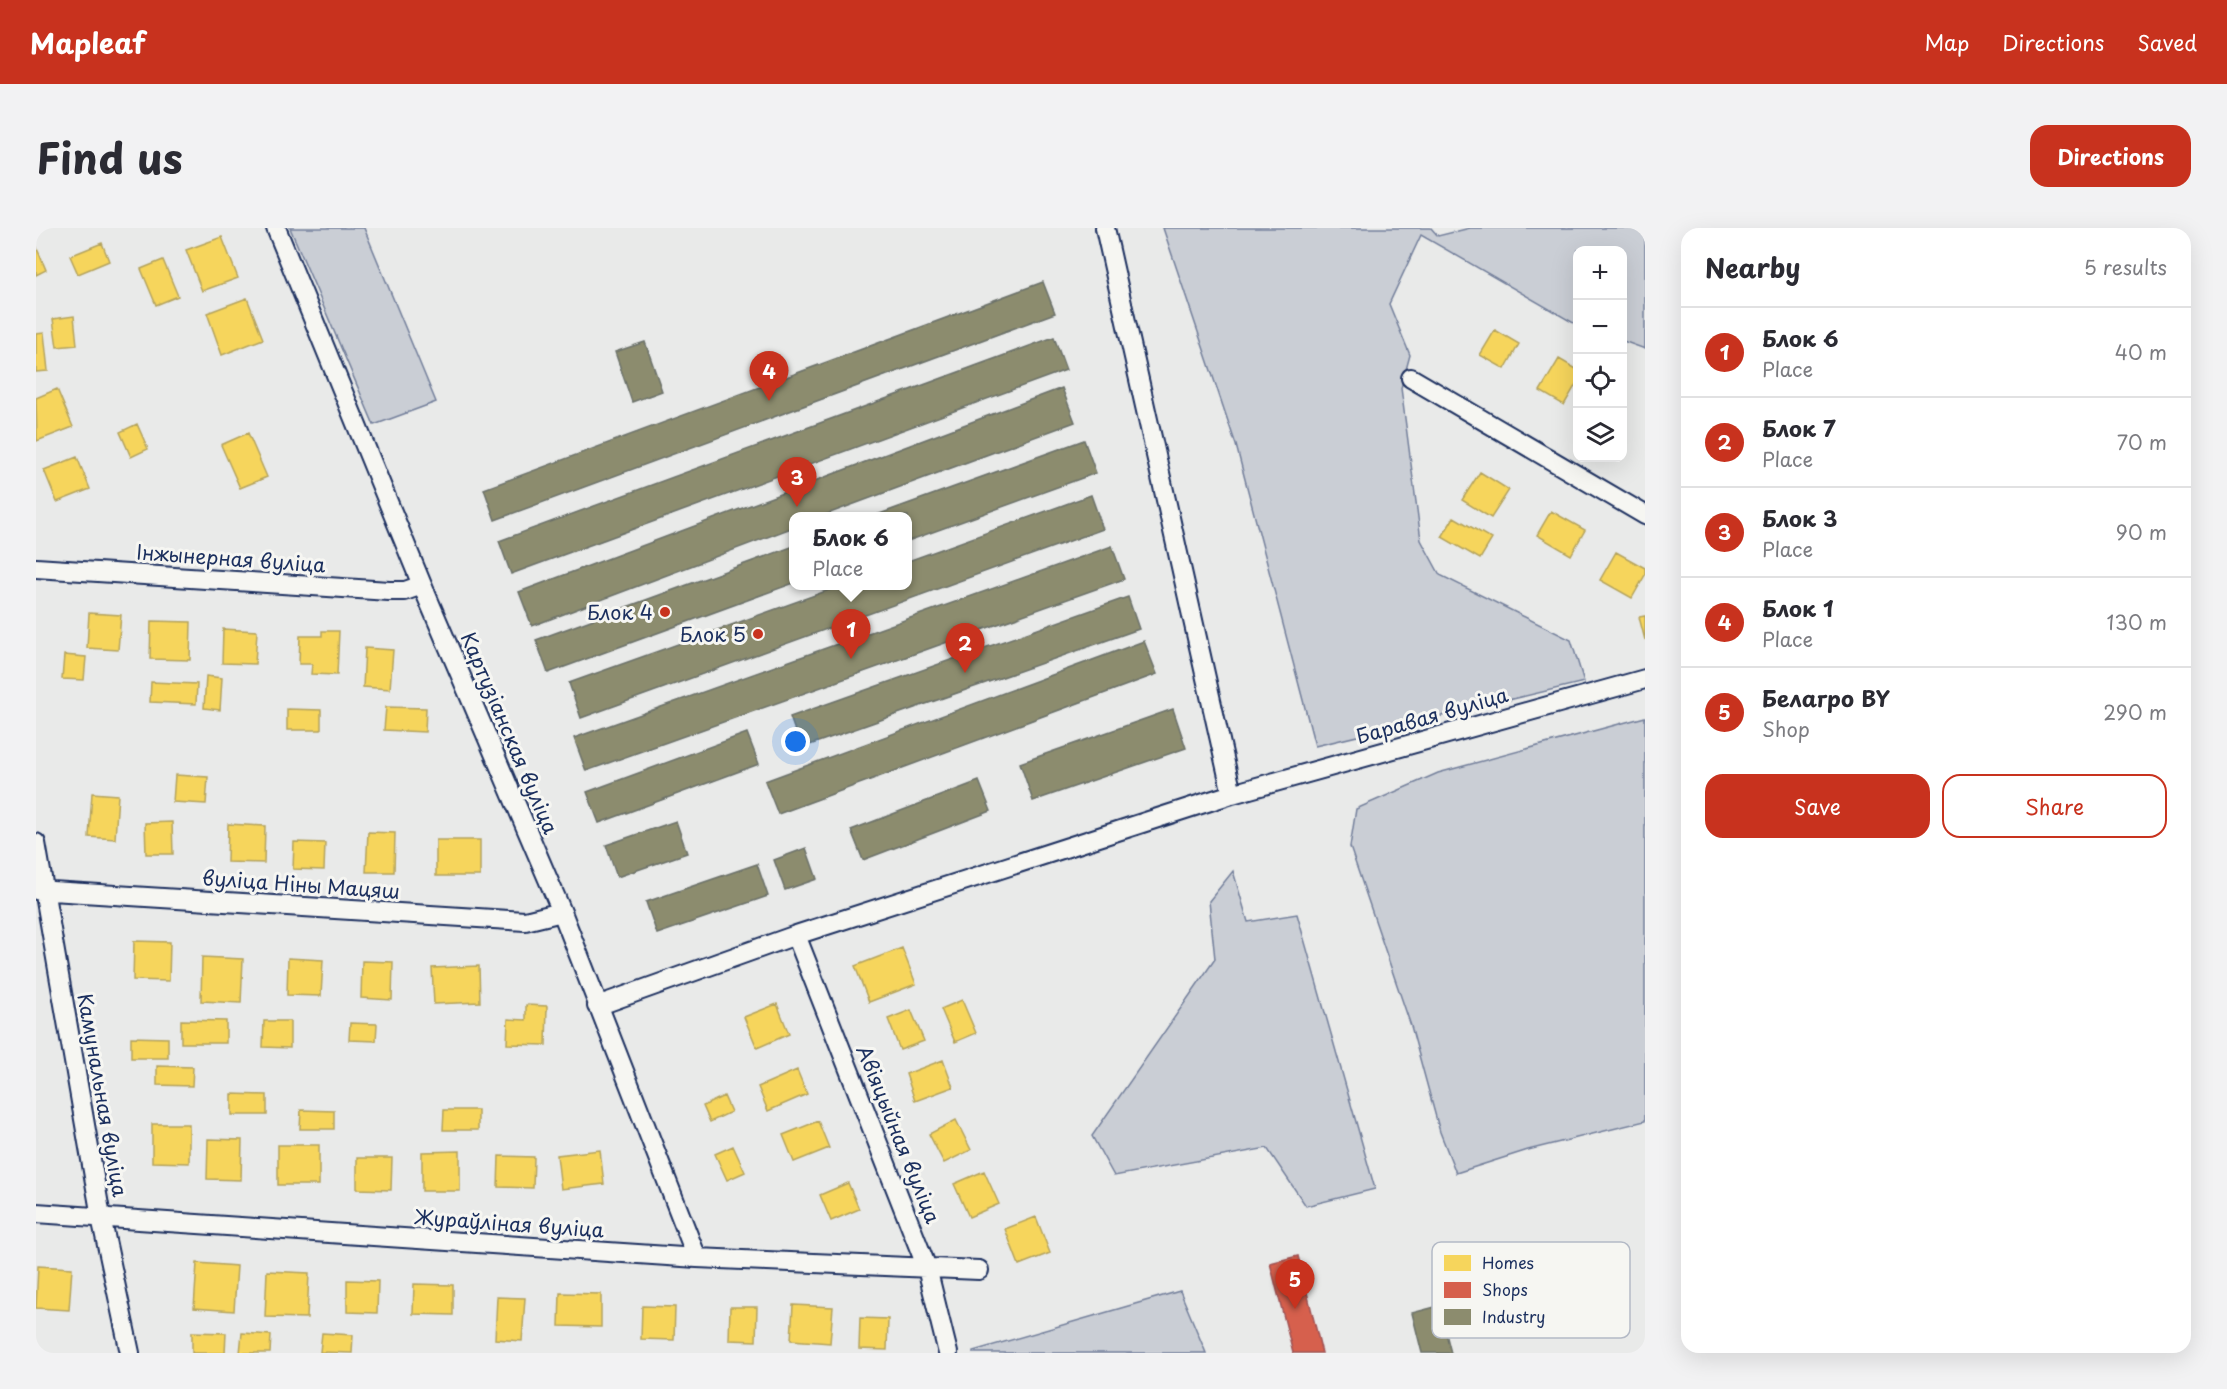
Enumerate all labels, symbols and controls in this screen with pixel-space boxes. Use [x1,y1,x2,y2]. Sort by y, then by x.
text: Mapleaf [30,21,146,64]
text: Map [1924,26,1969,58]
text: Directions [2002,26,2104,58]
text: Saved [2137,26,2197,58]
text: Find us [36,125,183,188]
button: Directions [2030,125,2191,187]
map controls [1573,246,1627,462]
button: + [1573,246,1627,300]
text: Nearby [1705,248,1800,287]
text: 5 results [2084,252,2167,282]
button: − [1573,300,1627,354]
text: Блок 6 [1762,321,1839,354]
text: 1 [1720,337,1729,367]
text: 40 m [2115,337,2167,367]
pin: 4 [750,352,788,401]
button: locate [1573,354,1627,408]
text: Place [1762,354,1813,384]
button: layers [1573,408,1627,462]
text: Блок 7 [1762,411,1836,444]
text: 2 [1717,427,1732,457]
text: 70 m [2117,427,2167,457]
text: Place [1762,444,1813,474]
pin: 3 [778,458,816,507]
text: Блок 3 [1762,501,1837,534]
popup [789,512,912,590]
text: 3 [1718,517,1731,547]
text: 90 m [2116,517,2167,547]
text: Блок 6 [812,520,889,553]
text: Place [1762,534,1813,564]
street label: Інжынерная вуліца [135,536,327,580]
text: Place [812,553,863,583]
text: Блок 1 [1762,591,1834,624]
place label: Блок 4 [587,597,653,627]
marker: Блок 4 [658,605,672,619]
text: 4 [1718,607,1731,637]
text: 130 m [2107,607,2167,637]
pin: 1 [832,610,870,659]
place label: Блок 5 [680,619,746,649]
pin: 2 [946,624,984,673]
text: Place [1762,624,1813,654]
street label: Картузіанская вуліца [454,627,566,839]
marker: Блок 5 [751,627,765,641]
street label: Баравая вуліца [1352,679,1512,751]
text: Белагро BY [1762,681,1890,714]
text: 5 [1718,697,1731,727]
text: 290 m [2103,697,2167,727]
text: Shop [1762,714,1810,744]
your location [781,727,810,756]
button: Save [1705,774,1930,838]
button: Share [1942,774,2167,838]
street label: вуліца Ніны Мацяш [201,862,401,906]
street label: Камунальная вуліца [70,991,136,1200]
street label: Авіяцыйная вуліца [849,1040,949,1228]
street label: Жураўліная вуліца [413,1201,606,1245]
legend [1432,1242,1630,1338]
text: Homes [1482,1250,1534,1274]
pin: 5 [1276,1260,1314,1309]
text: Shops [1482,1277,1528,1301]
text: Industry [1482,1304,1545,1328]

